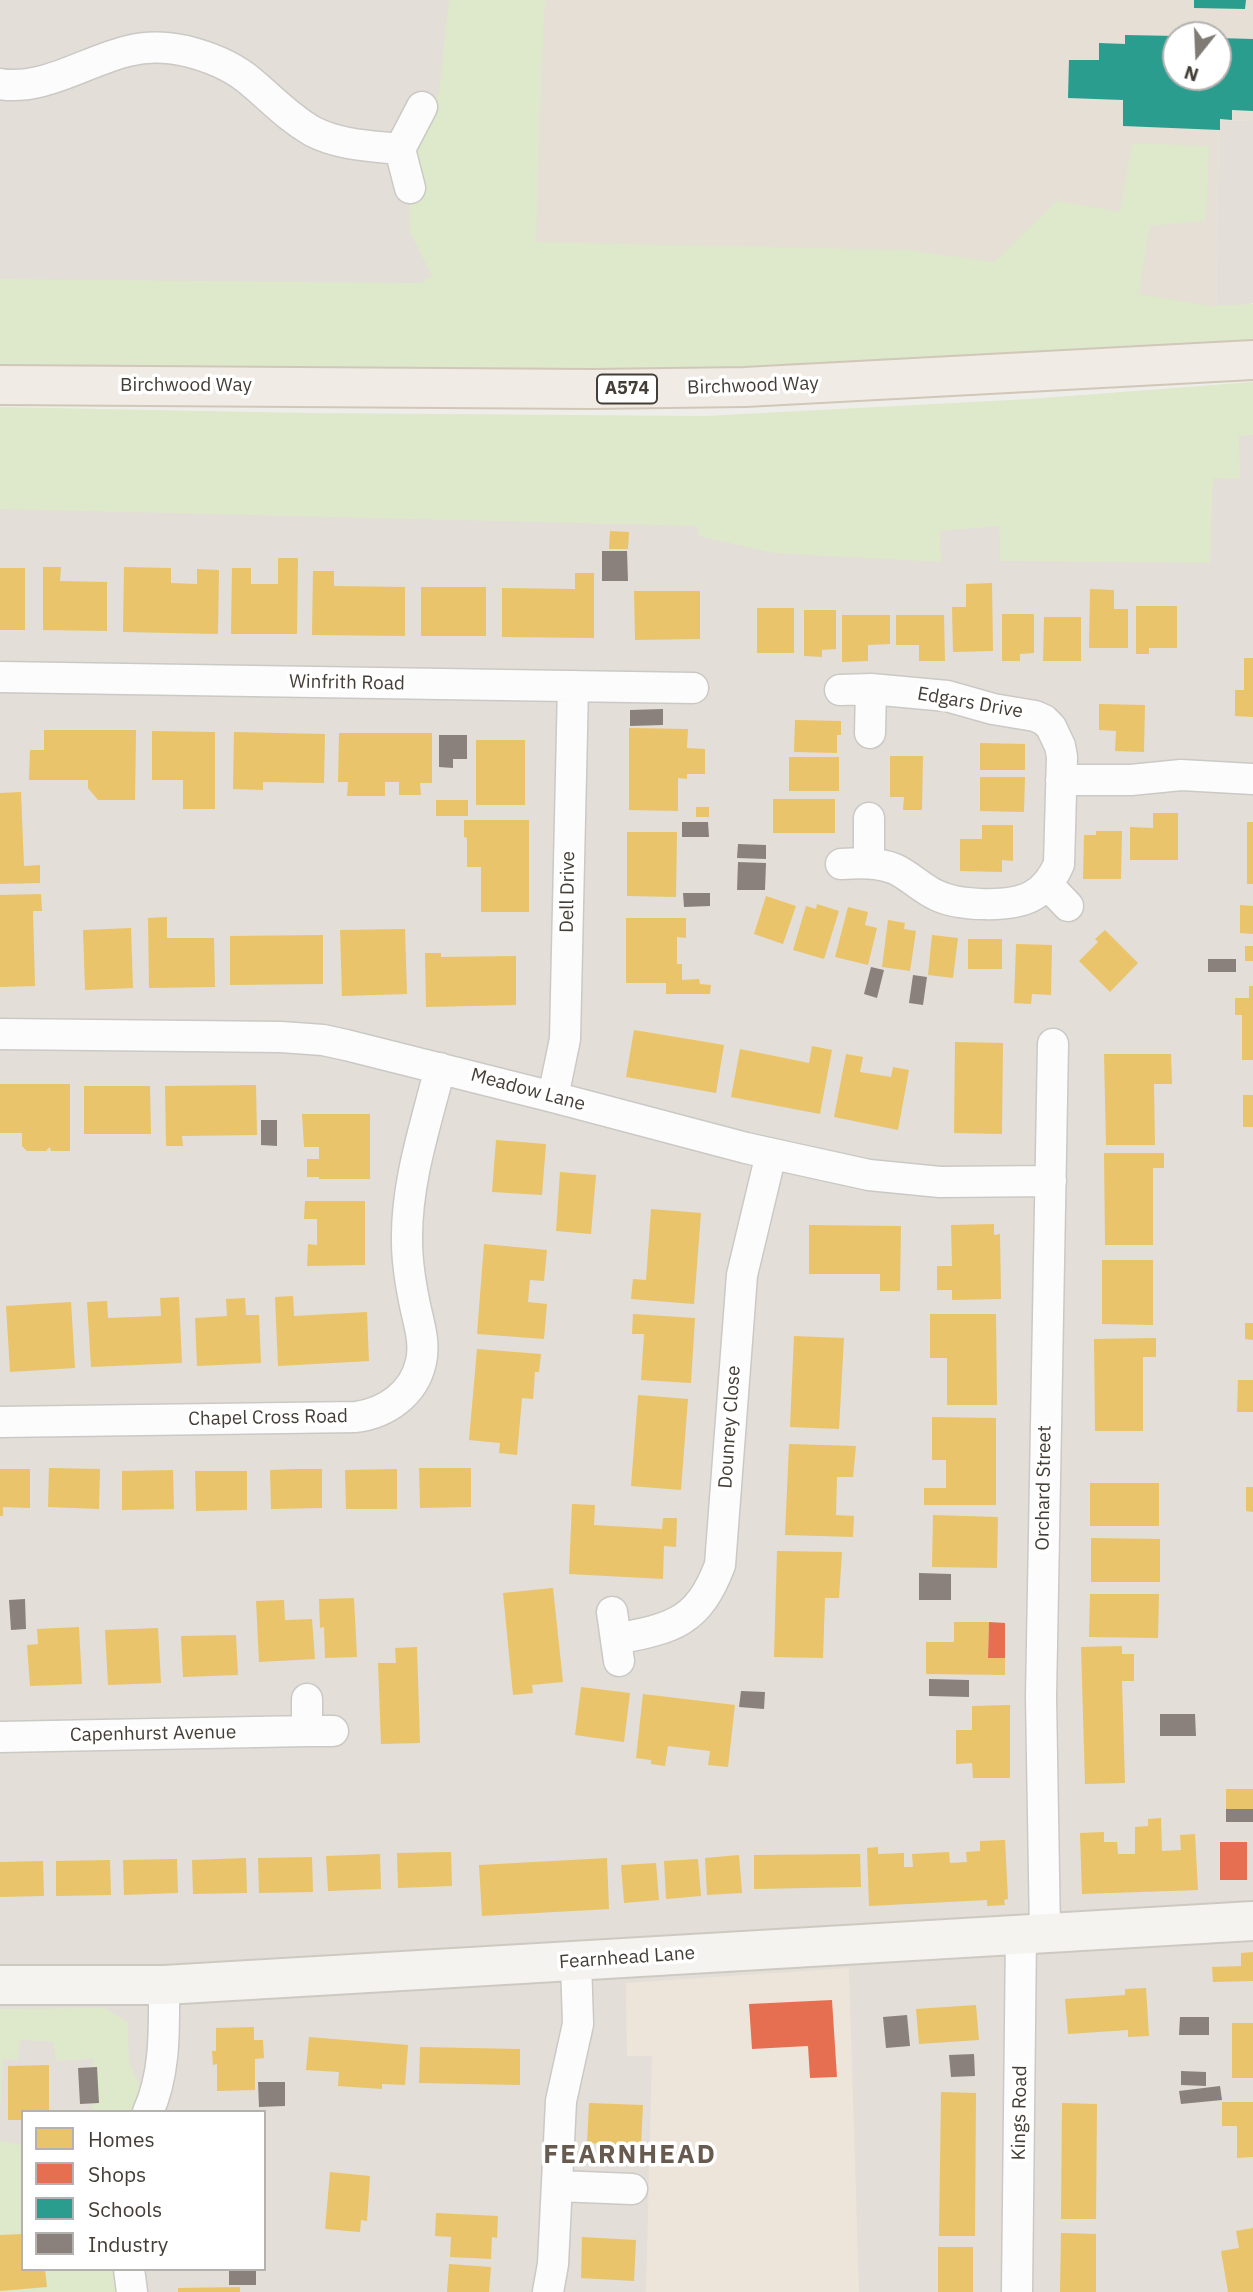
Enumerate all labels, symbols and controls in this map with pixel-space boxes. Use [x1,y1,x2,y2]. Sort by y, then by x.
north arrow [1162,21,1232,91]
text: N [1181,61,1201,88]
street label: Birchwood Way [687,372,819,400]
road number: A574 [597,374,657,404]
street label: Birchwood Way [120,375,252,397]
street label: Winfrith Road [289,671,405,695]
street label: Edgars Drive [915,682,1025,724]
street label: Dell Drive [556,851,580,933]
street label: Meadow Lane [468,1064,588,1116]
street label: Dounrey Close [714,1365,746,1489]
street label: Chapel Cross Road [188,1405,348,1431]
street label: Orchard Street [1032,1425,1056,1551]
street label: Capenhurst Avenue [70,1721,236,1747]
street label: Fearnhead Lane [558,1942,696,1974]
street label: Kings Road [1008,2065,1032,2161]
legend [21,2110,266,2271]
text: Homes [88,2125,155,2153]
district label: FEARNHEAD [544,2139,716,2171]
text: Shops [88,2160,146,2188]
text: Schools [88,2195,162,2223]
text: Industry [88,2230,168,2258]

